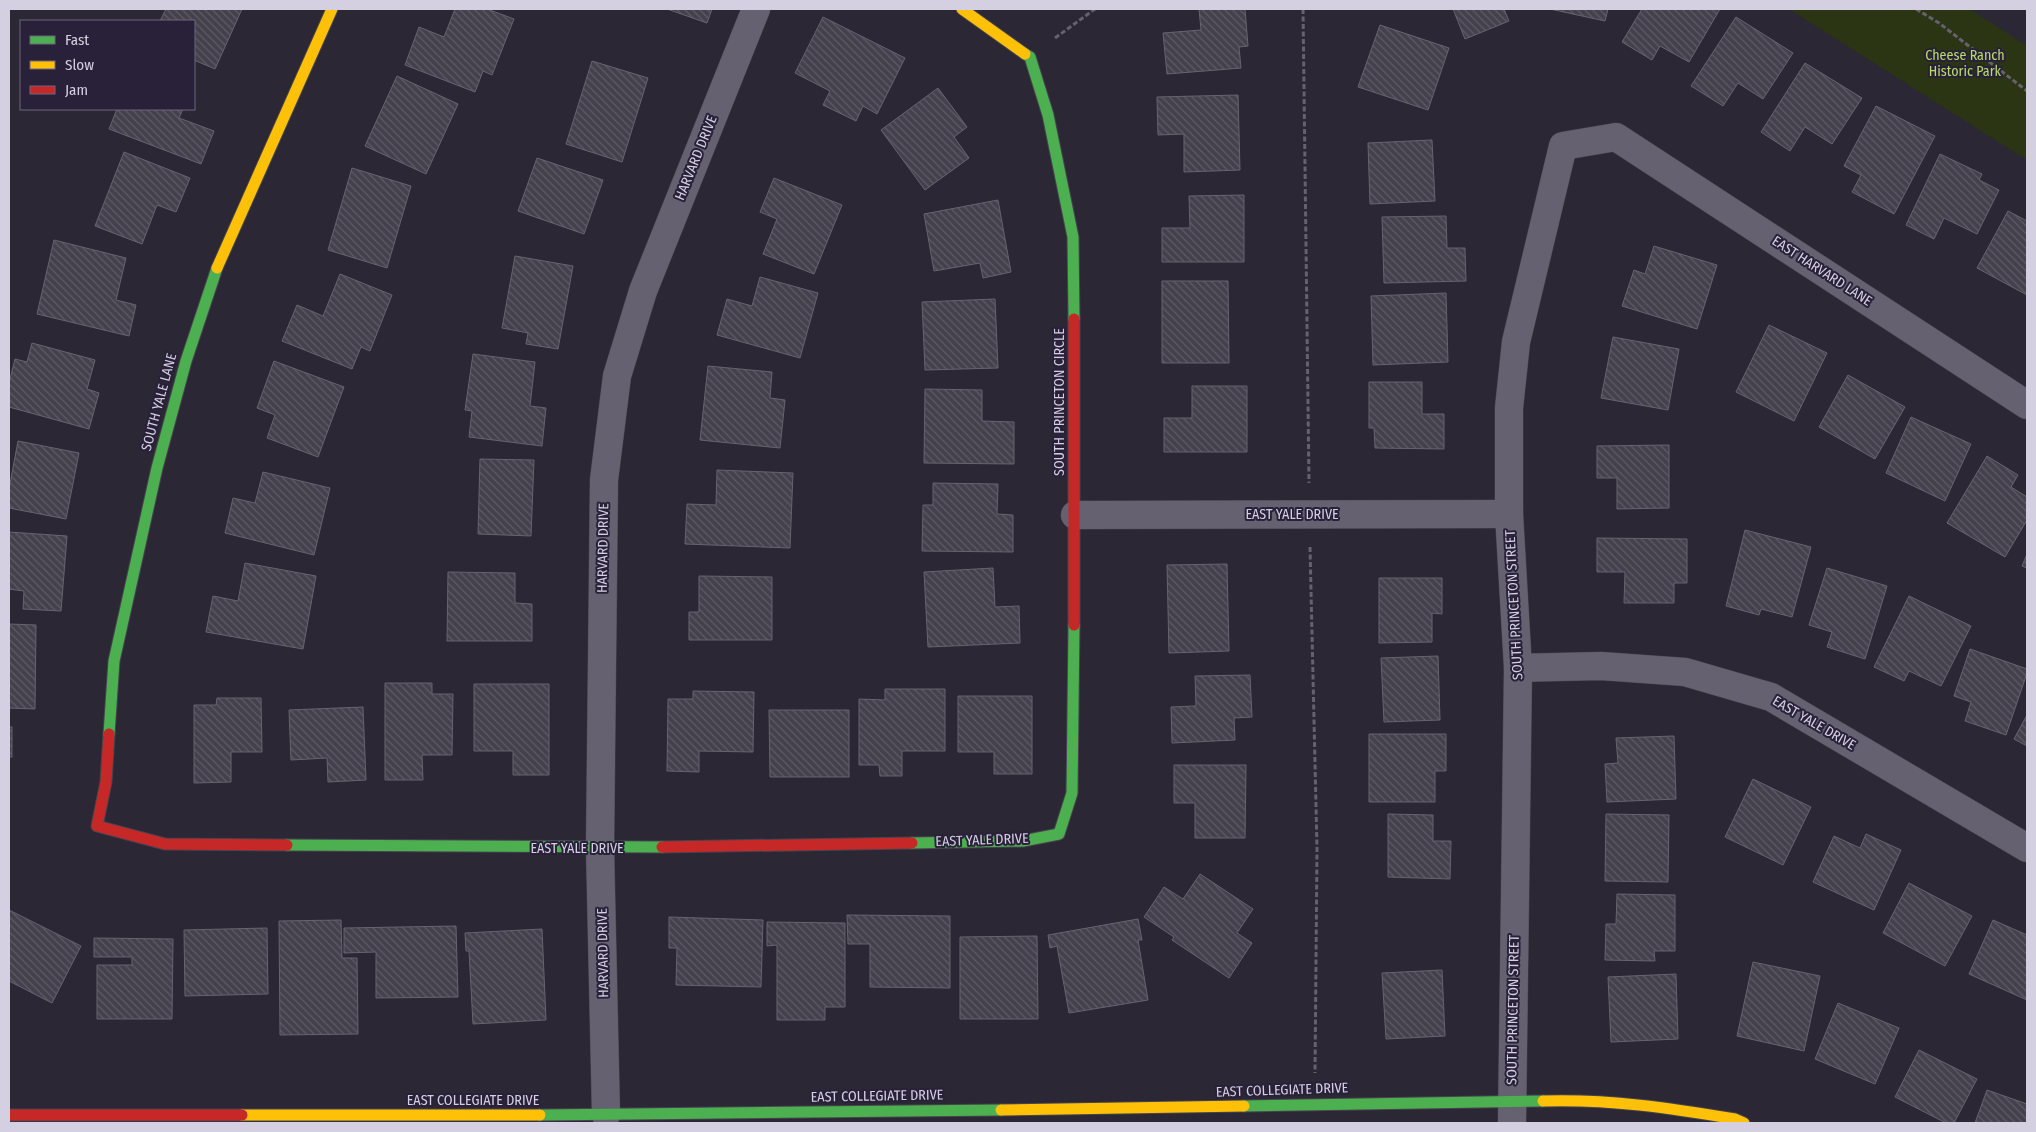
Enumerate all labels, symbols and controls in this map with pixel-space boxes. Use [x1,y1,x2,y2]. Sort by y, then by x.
legend [20,20,195,110]
text: Fast [65,31,89,49]
park label: Cheese Ranch Historic Park [1925,47,2005,80]
text: Slow [65,56,94,74]
text: Jam [65,81,88,99]
street label: HARVARD DRIVE [671,113,721,203]
street label: EAST HARVARD LANE [1769,232,1876,310]
street label: SOUTH PRINCETON CIRCLE [1051,328,1068,476]
street label: SOUTH YALE LANE [138,351,180,453]
street label: HARVARD DRIVE [594,503,612,593]
street label: EAST YALE DRIVE [1245,506,1339,523]
street label: SOUTH PRINCETON STREET [1502,529,1526,680]
street label: EAST YALE DRIVE [1769,692,1859,754]
street label: EAST YALE DRIVE [935,830,1029,850]
street label: EAST YALE DRIVE [530,840,624,857]
street label: HARVARD DRIVE [594,908,612,998]
street label: SOUTH PRINCETON STREET [1503,934,1523,1085]
street label: EAST COLLEGIATE DRIVE [1215,1079,1349,1101]
street label: EAST COLLEGIATE DRIVE [811,1086,944,1106]
street label: EAST COLLEGIATE DRIVE [407,1092,540,1109]

